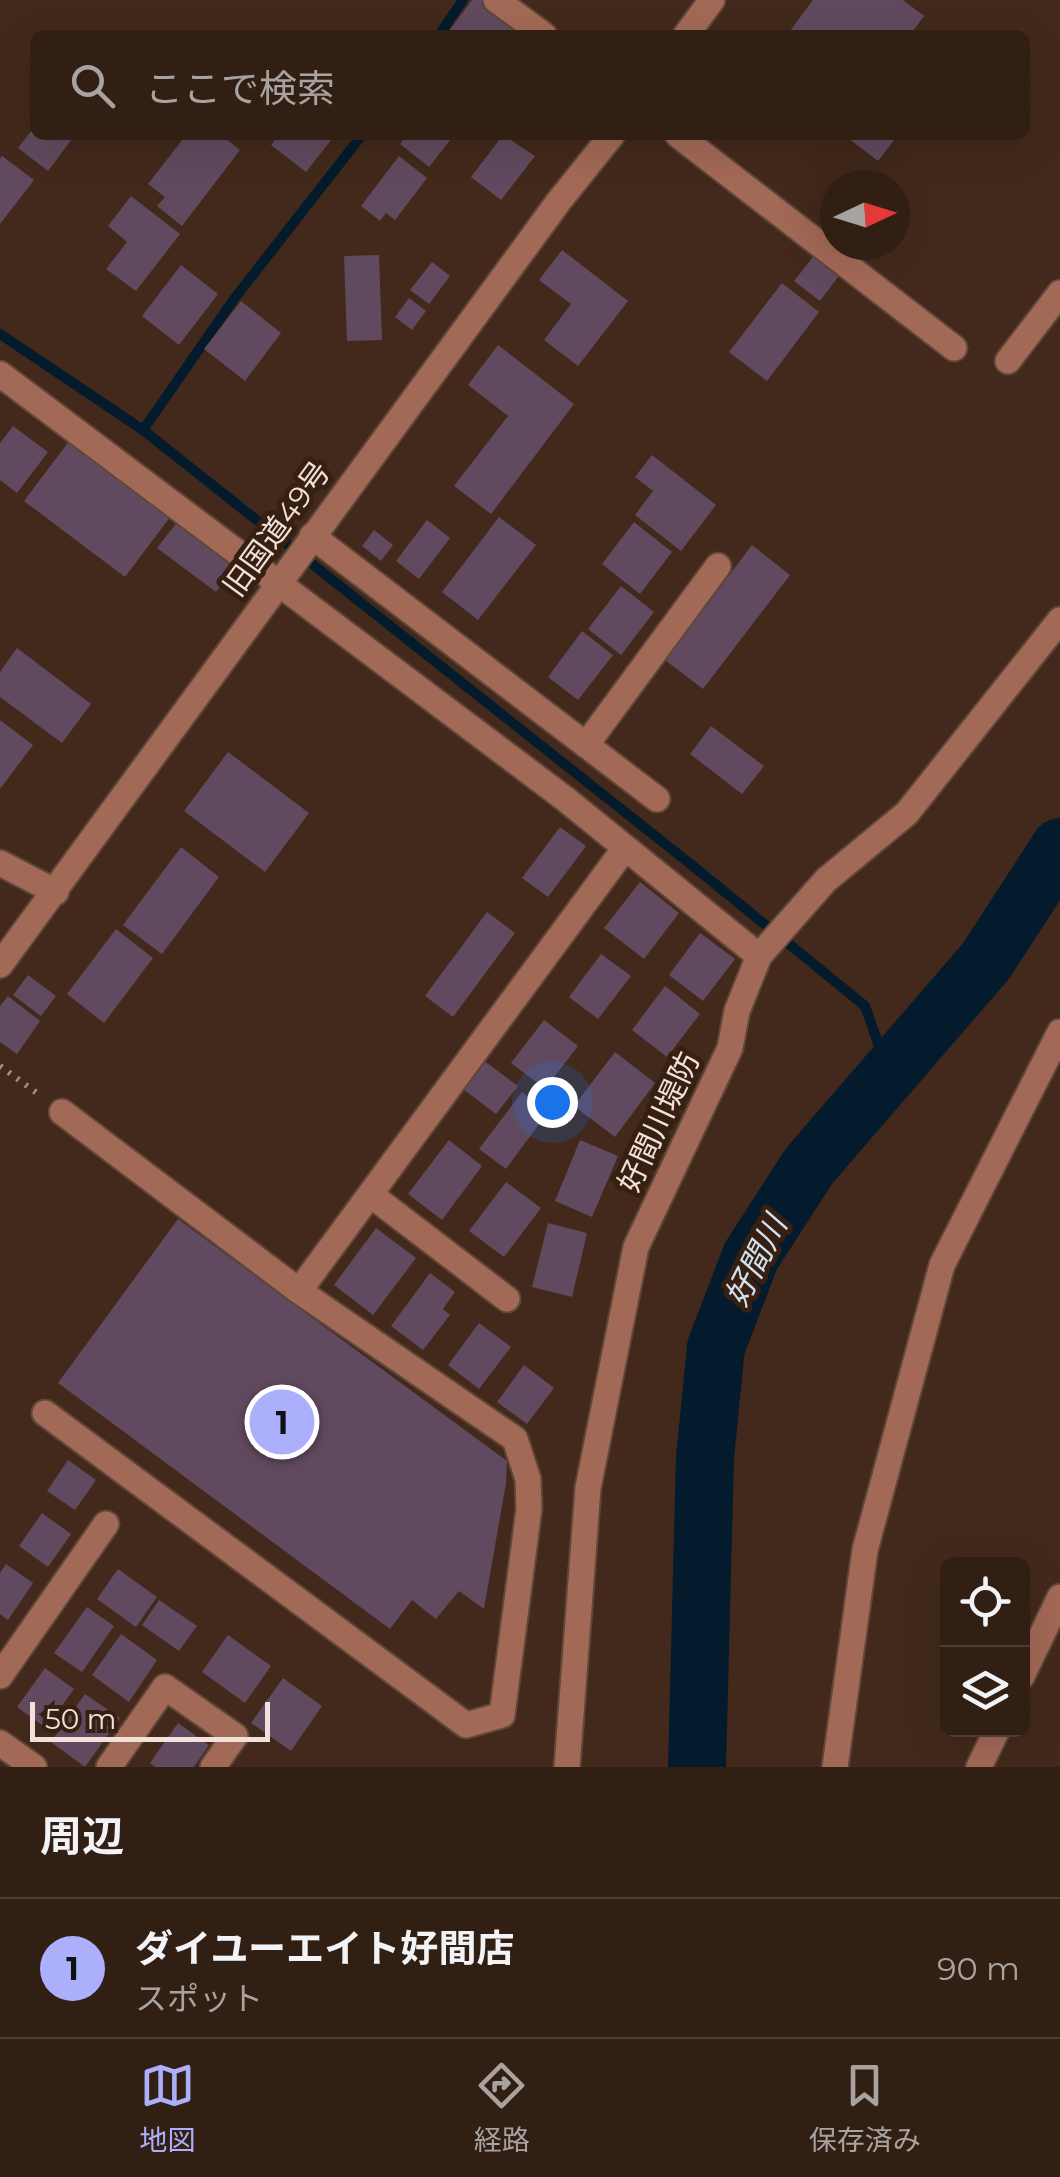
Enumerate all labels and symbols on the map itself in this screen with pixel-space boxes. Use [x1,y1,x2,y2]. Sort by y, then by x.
north arrow [820,170,910,260]
street label: 旧国道49号 [215,454,338,603]
street label: 好間川堤防 [610,1046,707,1198]
your location [527,1077,578,1128]
water label: 好間川 [716,1206,796,1312]
pin: 1 [250,1384,314,1460]
scale bar [30,1697,270,1742]

